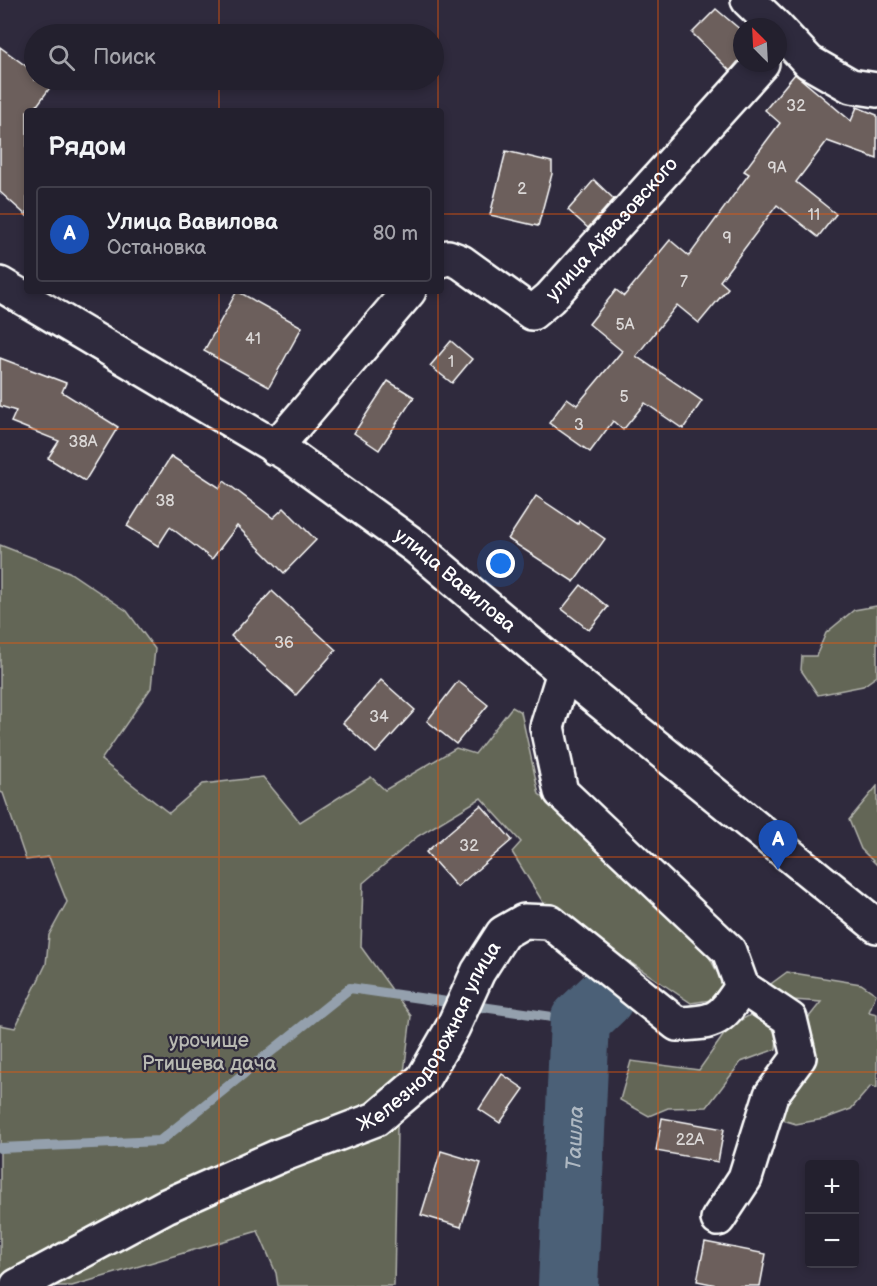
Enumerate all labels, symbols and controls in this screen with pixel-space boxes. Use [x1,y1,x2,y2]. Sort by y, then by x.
north arrow [733,18,787,72]
search box [24,24,444,90]
icon: search [45,41,78,74]
text: Поиск [93,44,156,71]
house number: 32 [786,97,806,116]
text: Рядом [48,132,126,163]
street label: улица Айвазовского [541,152,683,306]
house number: 9А [768,159,787,178]
house number: 2 [517,180,527,199]
house number: 11 [808,206,820,225]
text: Улица Вавилова [107,209,278,236]
text: A [63,222,76,246]
text: 80 m [373,222,418,246]
house number: 9 [722,229,732,248]
text: Остановка [107,236,206,260]
house number: 7 [680,273,688,292]
house number: 5А [616,316,635,335]
house number: 41 [245,330,261,349]
house number: 1 [448,353,454,372]
house number: 5 [619,388,629,407]
house number: 3 [574,416,584,435]
house number: 38А [69,433,98,452]
house number: 38 [155,492,175,511]
street label: улица Вавилова [389,523,521,638]
your location [486,549,515,578]
house number: 36 [274,634,294,653]
house number: 34 [369,708,389,727]
pin: A [758,820,798,870]
house number: 32 [459,837,479,856]
street label: Железнодорожная улица [354,937,506,1137]
park label: урочище Ртищева дача [142,1029,276,1076]
water label: Ташла [561,1105,589,1171]
house number: 22А [676,1131,705,1150]
map controls [805,1160,859,1268]
button: + [805,1160,859,1214]
button: − [805,1214,859,1268]

